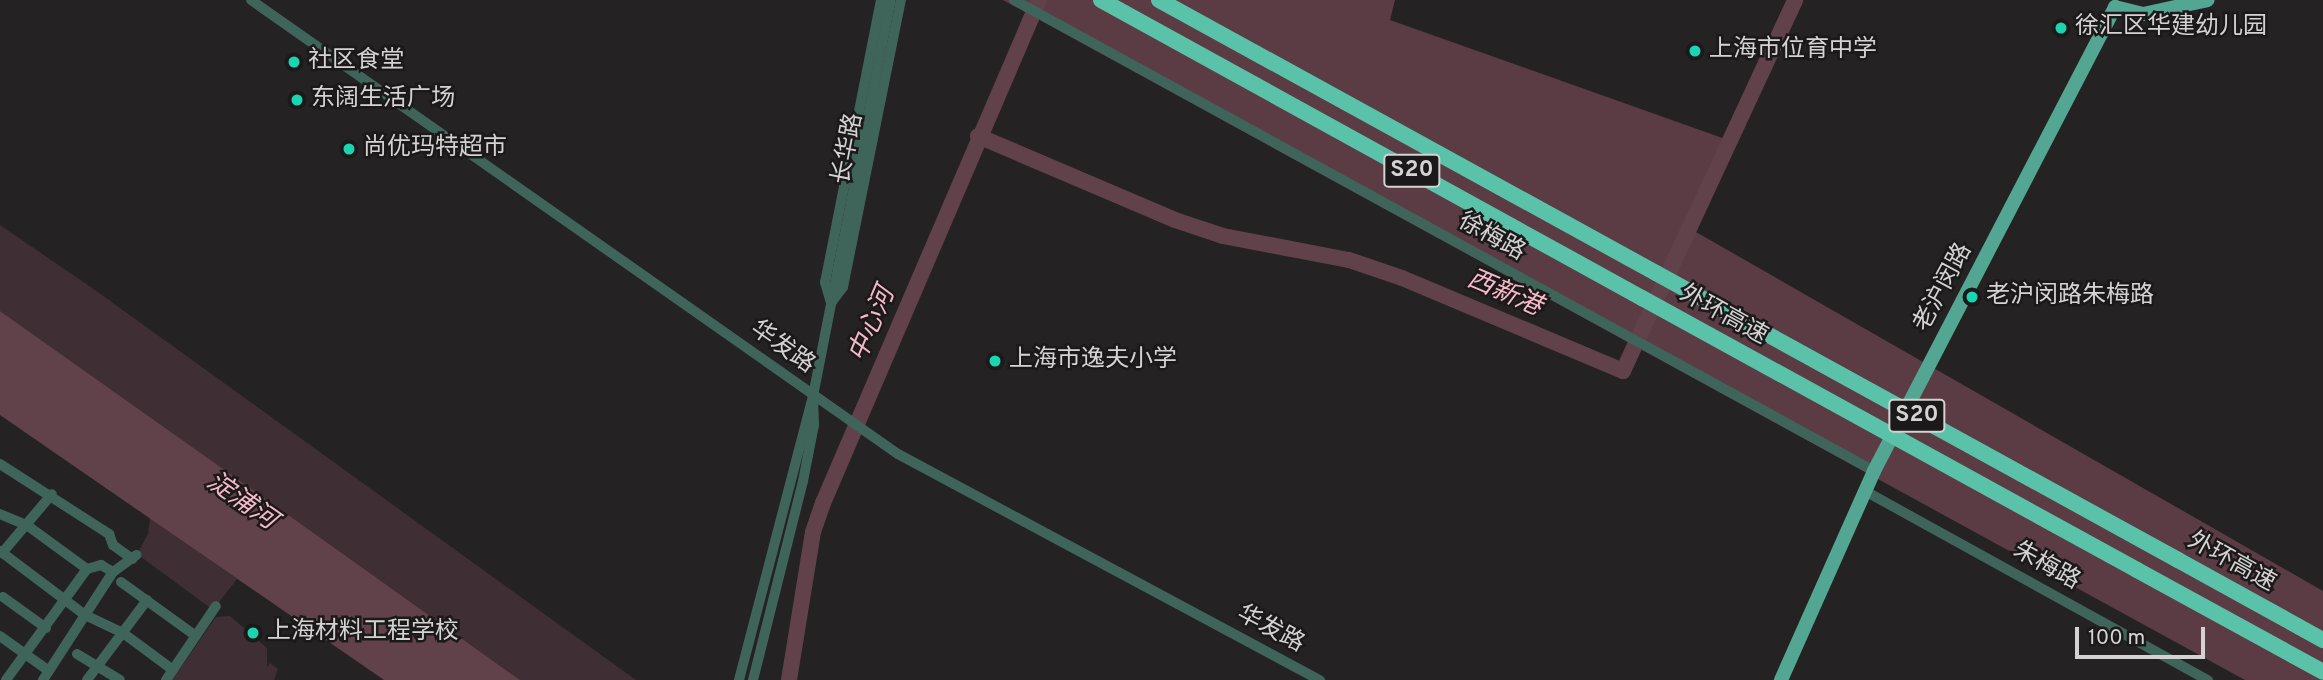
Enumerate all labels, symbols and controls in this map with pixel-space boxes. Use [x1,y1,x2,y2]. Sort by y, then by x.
place label: 徐汇区华建幼儿园 [2075,14,2267,42]
marker: 徐汇区华建幼儿园 [2053,20,2069,36]
place label: 上海市位育中学 [1709,37,1877,65]
marker: 上海市位育中学 [1687,43,1703,59]
place label: 社区食堂 [308,48,404,76]
marker: 社区食堂 [286,54,302,70]
place label: 东阔生活广场 [311,86,455,114]
marker: 东阔生活广场 [289,92,305,108]
street label: 长华路 [828,111,870,187]
place label: 尚优玛特超市 [363,135,507,163]
marker: 尚优玛特超市 [341,141,357,157]
road number: S20 [1382,152,1442,190]
street label: 徐梅路 [1453,208,1529,268]
street label: 老沪闵路 [1909,239,1979,337]
water label: 西新港 [1462,264,1546,324]
street label: 外环高速 [1674,280,1772,352]
water label: 中心河 [843,283,903,367]
place label: 老沪闵路朱梅路 [1986,283,2154,311]
marker: 老沪闵路朱梅路 [1964,289,1980,305]
street label: 华发路 [744,316,820,380]
place label: 上海市逸夫小学 [1009,347,1177,375]
marker: 上海市逸夫小学 [987,353,1003,369]
road number: S20 [1887,396,1947,436]
water label: 淀浦河 [200,467,282,537]
street label: 外环高速 [2182,527,2280,599]
street label: 朱梅路 [2008,537,2084,597]
street label: 华发路 [1231,600,1309,660]
scale bar [2078,614,2208,658]
place label: 上海材料工程学校 [267,619,459,647]
marker: 上海材料工程学校 [245,625,261,641]
text: 100 m [2088,625,2145,652]

